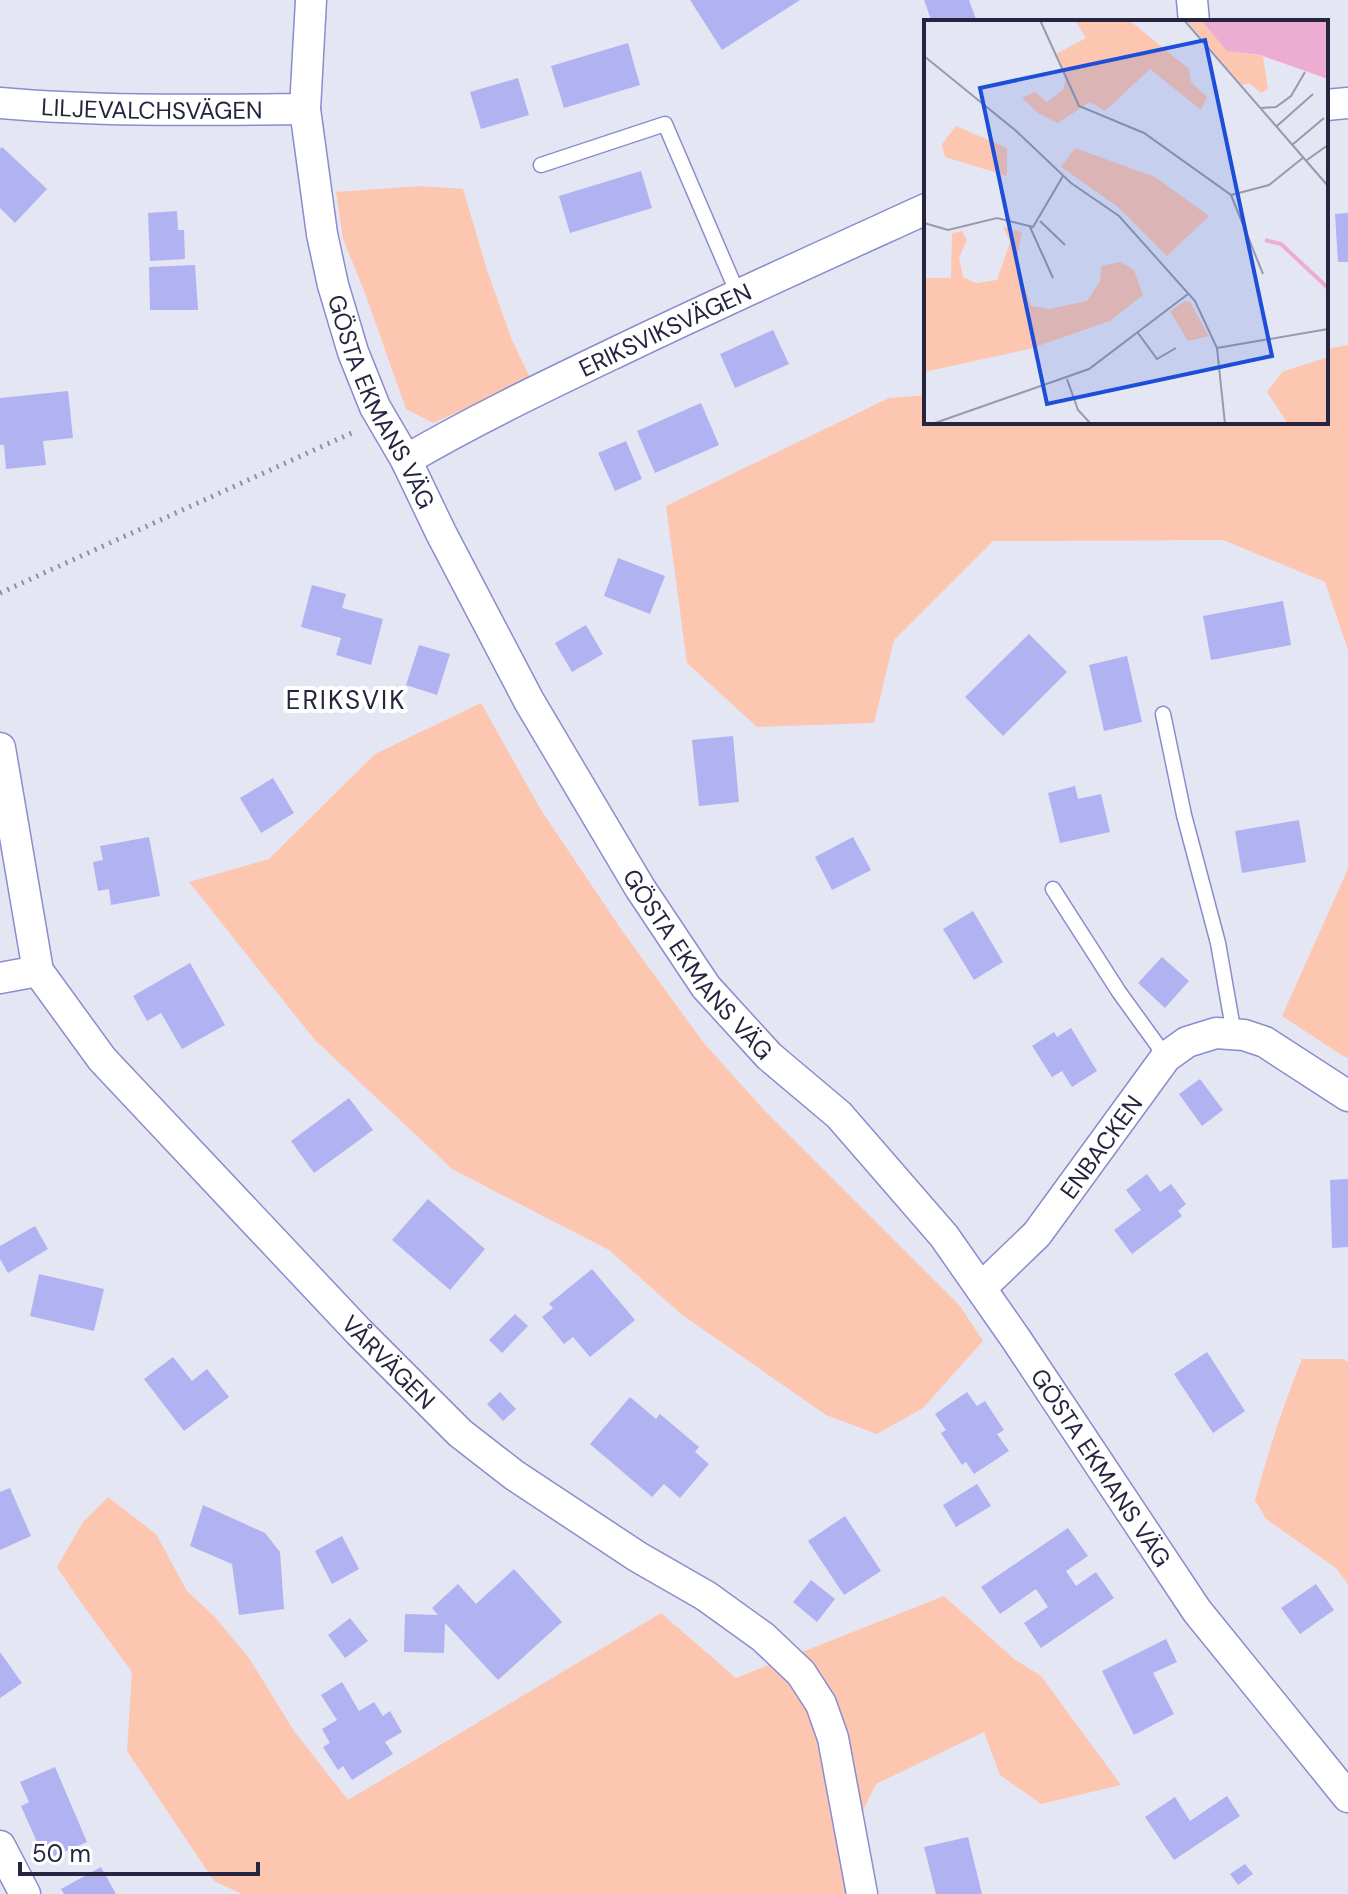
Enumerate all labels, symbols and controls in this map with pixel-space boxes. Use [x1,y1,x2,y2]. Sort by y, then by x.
inset map [924,20,1328,424]
street label: LILJEVALCHSVÄGEN [40,91,263,125]
street label: ERIKSVIKSVÄGEN [574,276,756,383]
street label: GÖSTA EKMANS VÄG [321,291,442,513]
district label: ERIKSVIK [286,683,406,717]
street label: GÖSTA EKMANS VÄG [616,863,780,1066]
street label: ENBACKEN [1053,1089,1149,1204]
street label: VÅRVÄGEN [335,1308,442,1415]
street label: GÖSTA EKMANS VÄG [1024,1362,1178,1572]
scale bar [20,1826,258,1876]
text: 50 m [32,1838,91,1869]

